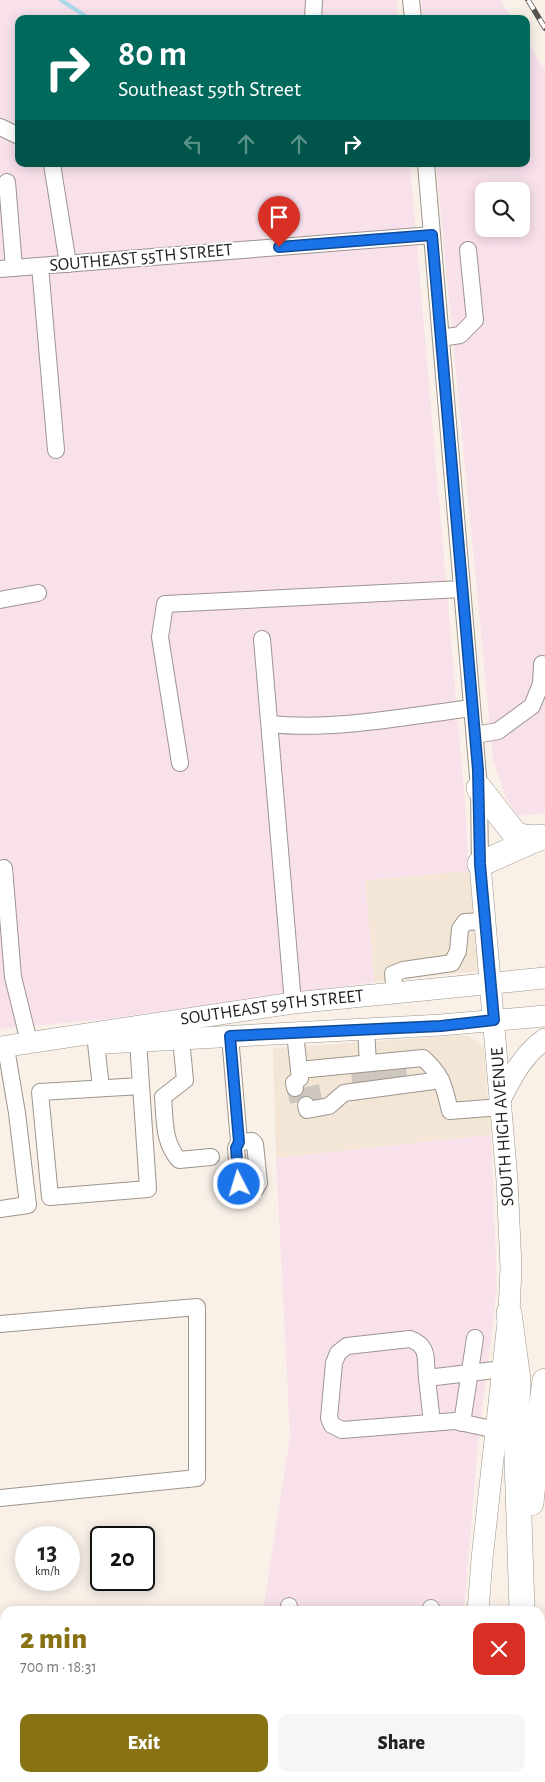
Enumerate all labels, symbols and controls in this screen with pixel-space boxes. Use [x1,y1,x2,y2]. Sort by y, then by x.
icon: right [35,35,100,100]
text: 80 m [118,37,187,72]
text: Southeast 59th Street [118,78,301,100]
icon: left [179,130,207,158]
icon: ahead [232,130,260,158]
icon: ahead [285,130,313,158]
icon: right [338,130,366,158]
map controls [475,182,530,237]
button: search [475,182,530,237]
pin [258,196,300,247]
icon: arrive [265,203,293,231]
street label: SOUTHEAST 55TH STREET [49,241,233,275]
street label: SOUTHEAST 59TH STREET [179,987,365,1029]
street label: SOUTH HIGH AVENUE [488,1047,518,1207]
position arrow [212,1157,264,1209]
speed limit sign: 20 [90,1526,155,1591]
text: 13 [38,1540,57,1565]
text: km/h [35,1565,60,1577]
button: close [473,1623,525,1675]
text: 2 min [20,1624,87,1654]
text: 700 m · 18:31 [20,1659,97,1675]
button: Exit [20,1714,268,1772]
button: Share [278,1714,525,1772]

